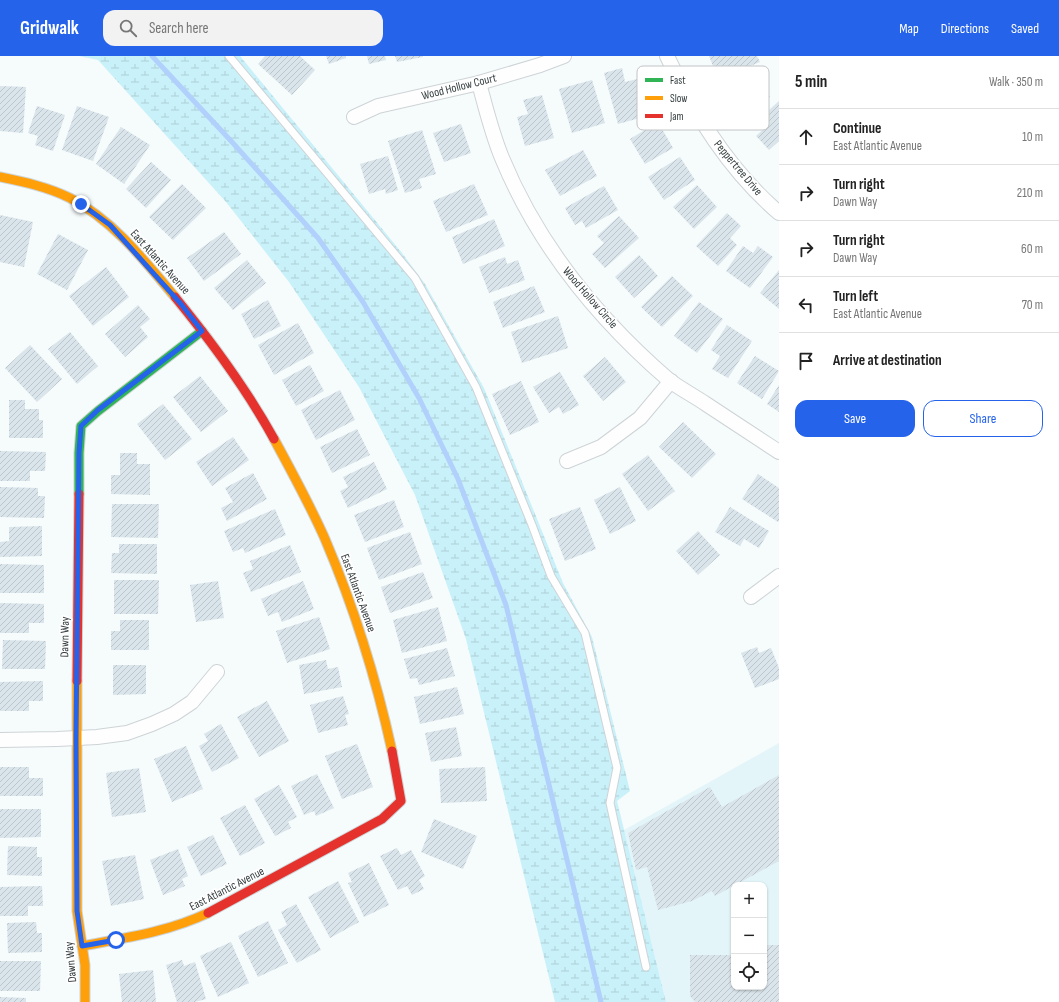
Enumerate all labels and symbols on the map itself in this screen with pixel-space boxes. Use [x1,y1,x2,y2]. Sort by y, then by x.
legend [637,66,769,130]
street label: Wood Hollow Court [420,70,498,104]
text: Fast [670,74,686,87]
text: Slow [670,92,687,105]
text: Jam [669,110,684,123]
street label: Peppertree Drive [711,137,766,199]
route end [72,195,90,213]
street label: East Atlantic Avenue [127,226,193,298]
street label: Wood Hollow Circle [559,264,621,332]
street label: East Atlantic Avenue [337,552,379,634]
street label: Dawn Way [57,616,73,658]
street label: East Atlantic Avenue [187,864,267,914]
route start [107,931,125,949]
street label: Dawn Way [62,941,80,983]

